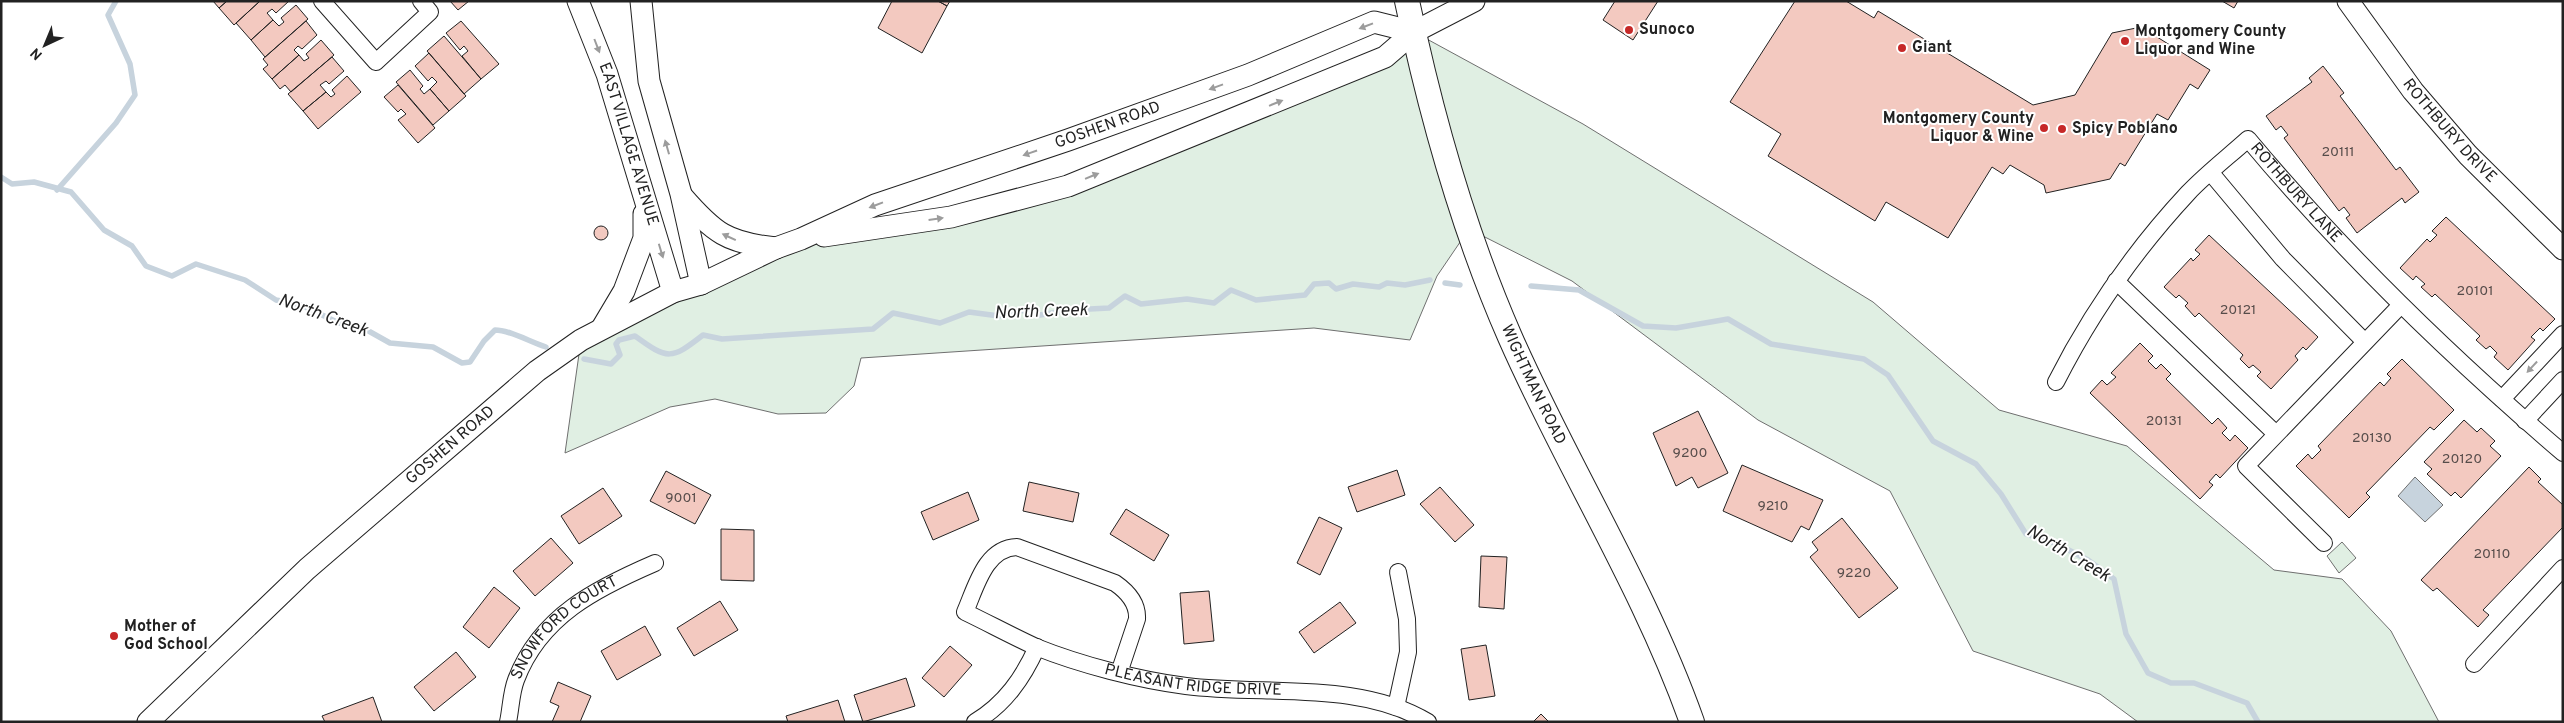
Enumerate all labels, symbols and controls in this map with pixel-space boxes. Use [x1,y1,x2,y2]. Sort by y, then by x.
north arrow [20,20,70,70]
place label: Sunoco [1639,20,1695,40]
place label: Montgomery County Liquor and Wine [2135,22,2286,60]
one-way arrow [1359,23,1374,30]
marker: Sunoco [1623,24,1635,36]
marker: Montgomery County Liquor and Wine [2119,35,2131,47]
place label: Giant [1912,38,1952,58]
one-way arrow [593,39,601,54]
marker: Giant [1896,42,1908,54]
text: N [27,44,47,63]
street label: EAST VILLAGE AVENUE [594,60,662,228]
street label: ROTHBURY DRIVE [2398,75,2501,187]
one-way arrow [1208,83,1223,91]
street label: GOSHEN ROAD [1052,97,1163,154]
one-way arrow [1269,99,1284,107]
place label: Montgomery County Liquor & Wine [1883,109,2034,147]
place label: Spicy Poblano [2072,119,2178,139]
marker: Montgomery County Liquor & Wine [2038,122,2050,134]
marker: Spicy Poblano [2056,123,2068,135]
one-way arrow [663,139,671,154]
street label: ROTHBURY LANE [2246,139,2346,247]
house number: 20111 [2321,144,2355,161]
one-way arrow [1022,149,1037,157]
one-way arrow [1085,172,1100,180]
one-way arrow [868,201,883,209]
one-way arrow [928,215,944,223]
one-way arrow [722,233,737,242]
one-way arrow [658,244,665,259]
house number: 20101 [2457,283,2494,300]
water label: North Creek [275,289,372,343]
water label: North Creek [994,299,1089,325]
house number: 20121 [2220,302,2256,319]
street label: WIGHTMAN ROAD [1496,322,1570,448]
one-way arrow [2526,360,2538,372]
street label: GOSHEN ROAD [402,402,499,489]
house number: 20131 [2146,413,2182,430]
house number: 20130 [2352,430,2392,447]
house number: 9200 [1673,445,1707,462]
house number: 20120 [2442,451,2482,468]
house number: 9001 [665,490,697,507]
house number: 9210 [1757,498,1789,515]
water label: North Creek [2022,520,2115,589]
house number: 20110 [2474,546,2511,563]
house number: 9220 [1837,565,1871,582]
street label: SNOWFORD COURT [507,572,621,683]
place label: Mother of God School [124,617,208,655]
marker: Mother of God School [108,630,120,642]
street label: PLEASANT RIDGE DRIVE [1102,660,1282,701]

